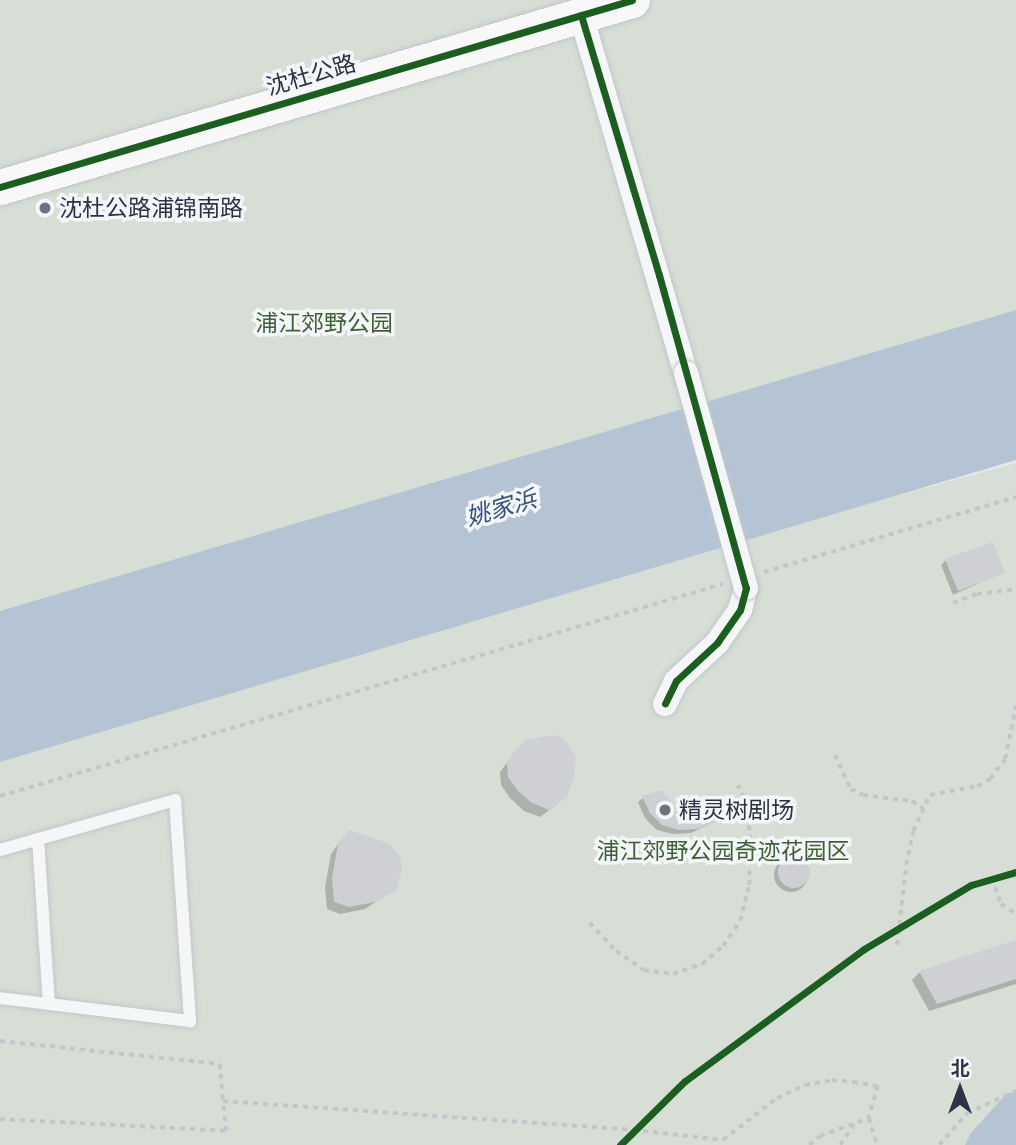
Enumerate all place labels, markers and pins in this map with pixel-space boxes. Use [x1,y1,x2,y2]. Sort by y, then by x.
place label: 沈杜公路浦锦南路 [59,194,243,222]
marker: 沈杜公路浦锦南路 [37,200,53,216]
place label: 精灵树剧场 [679,796,794,824]
marker: 精灵树剧场 [657,802,673,818]

